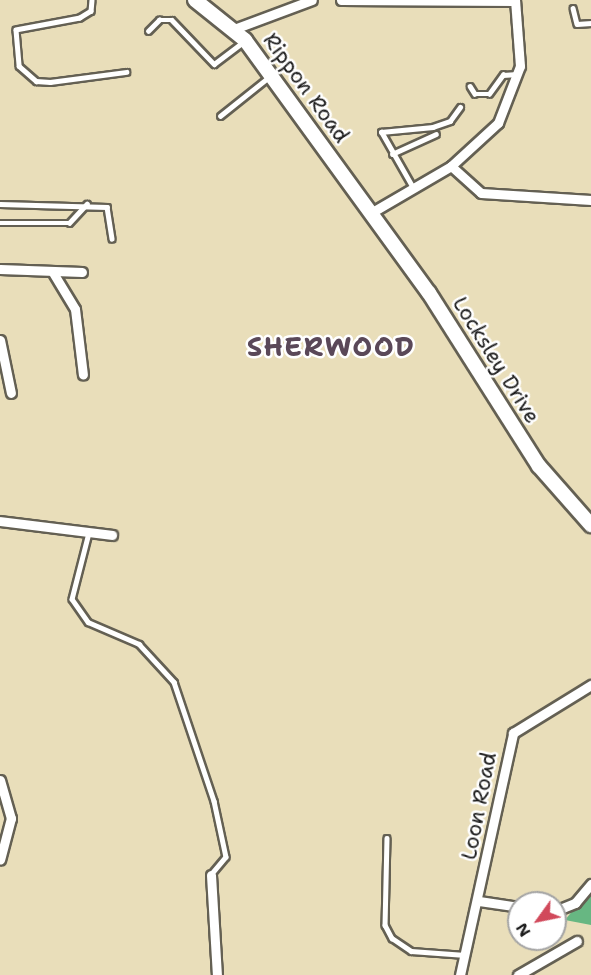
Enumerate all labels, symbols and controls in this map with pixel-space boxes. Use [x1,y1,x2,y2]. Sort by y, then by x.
street label: Rippon Road [258,28,354,148]
street label: Locksley Drive [447,292,545,428]
district label: SHERWOOD [247,331,415,363]
street label: Loon Road [456,750,502,862]
north arrow [507,891,567,951]
text: N [511,919,535,941]

